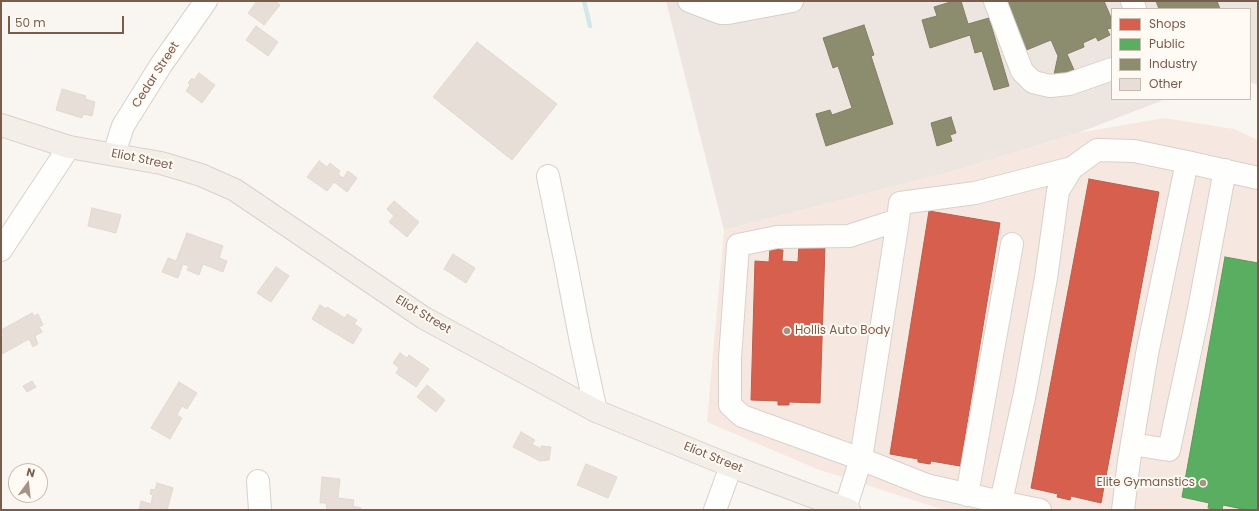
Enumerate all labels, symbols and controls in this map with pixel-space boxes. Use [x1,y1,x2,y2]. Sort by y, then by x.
scale bar [10,8,126,34]
legend [1111,8,1251,100]
text: 50 m [15,14,46,31]
text: Shops [1149,15,1186,32]
text: Public [1149,35,1185,52]
street label: Cedar Street [129,39,183,111]
text: Industry [1149,55,1197,72]
text: Other [1149,75,1182,92]
street label: Eliot Street [110,146,174,174]
street label: Eliot Street [393,293,453,337]
place label: Hollis Auto Body [795,324,890,338]
marker: Hollis Auto Body [782,326,792,336]
street label: Eliot Street [681,440,745,476]
north arrow [8,463,48,503]
text: N [25,464,37,481]
place label: Elite Gymanstics [1097,476,1195,490]
marker: Elite Gymanstics [1198,478,1208,488]

